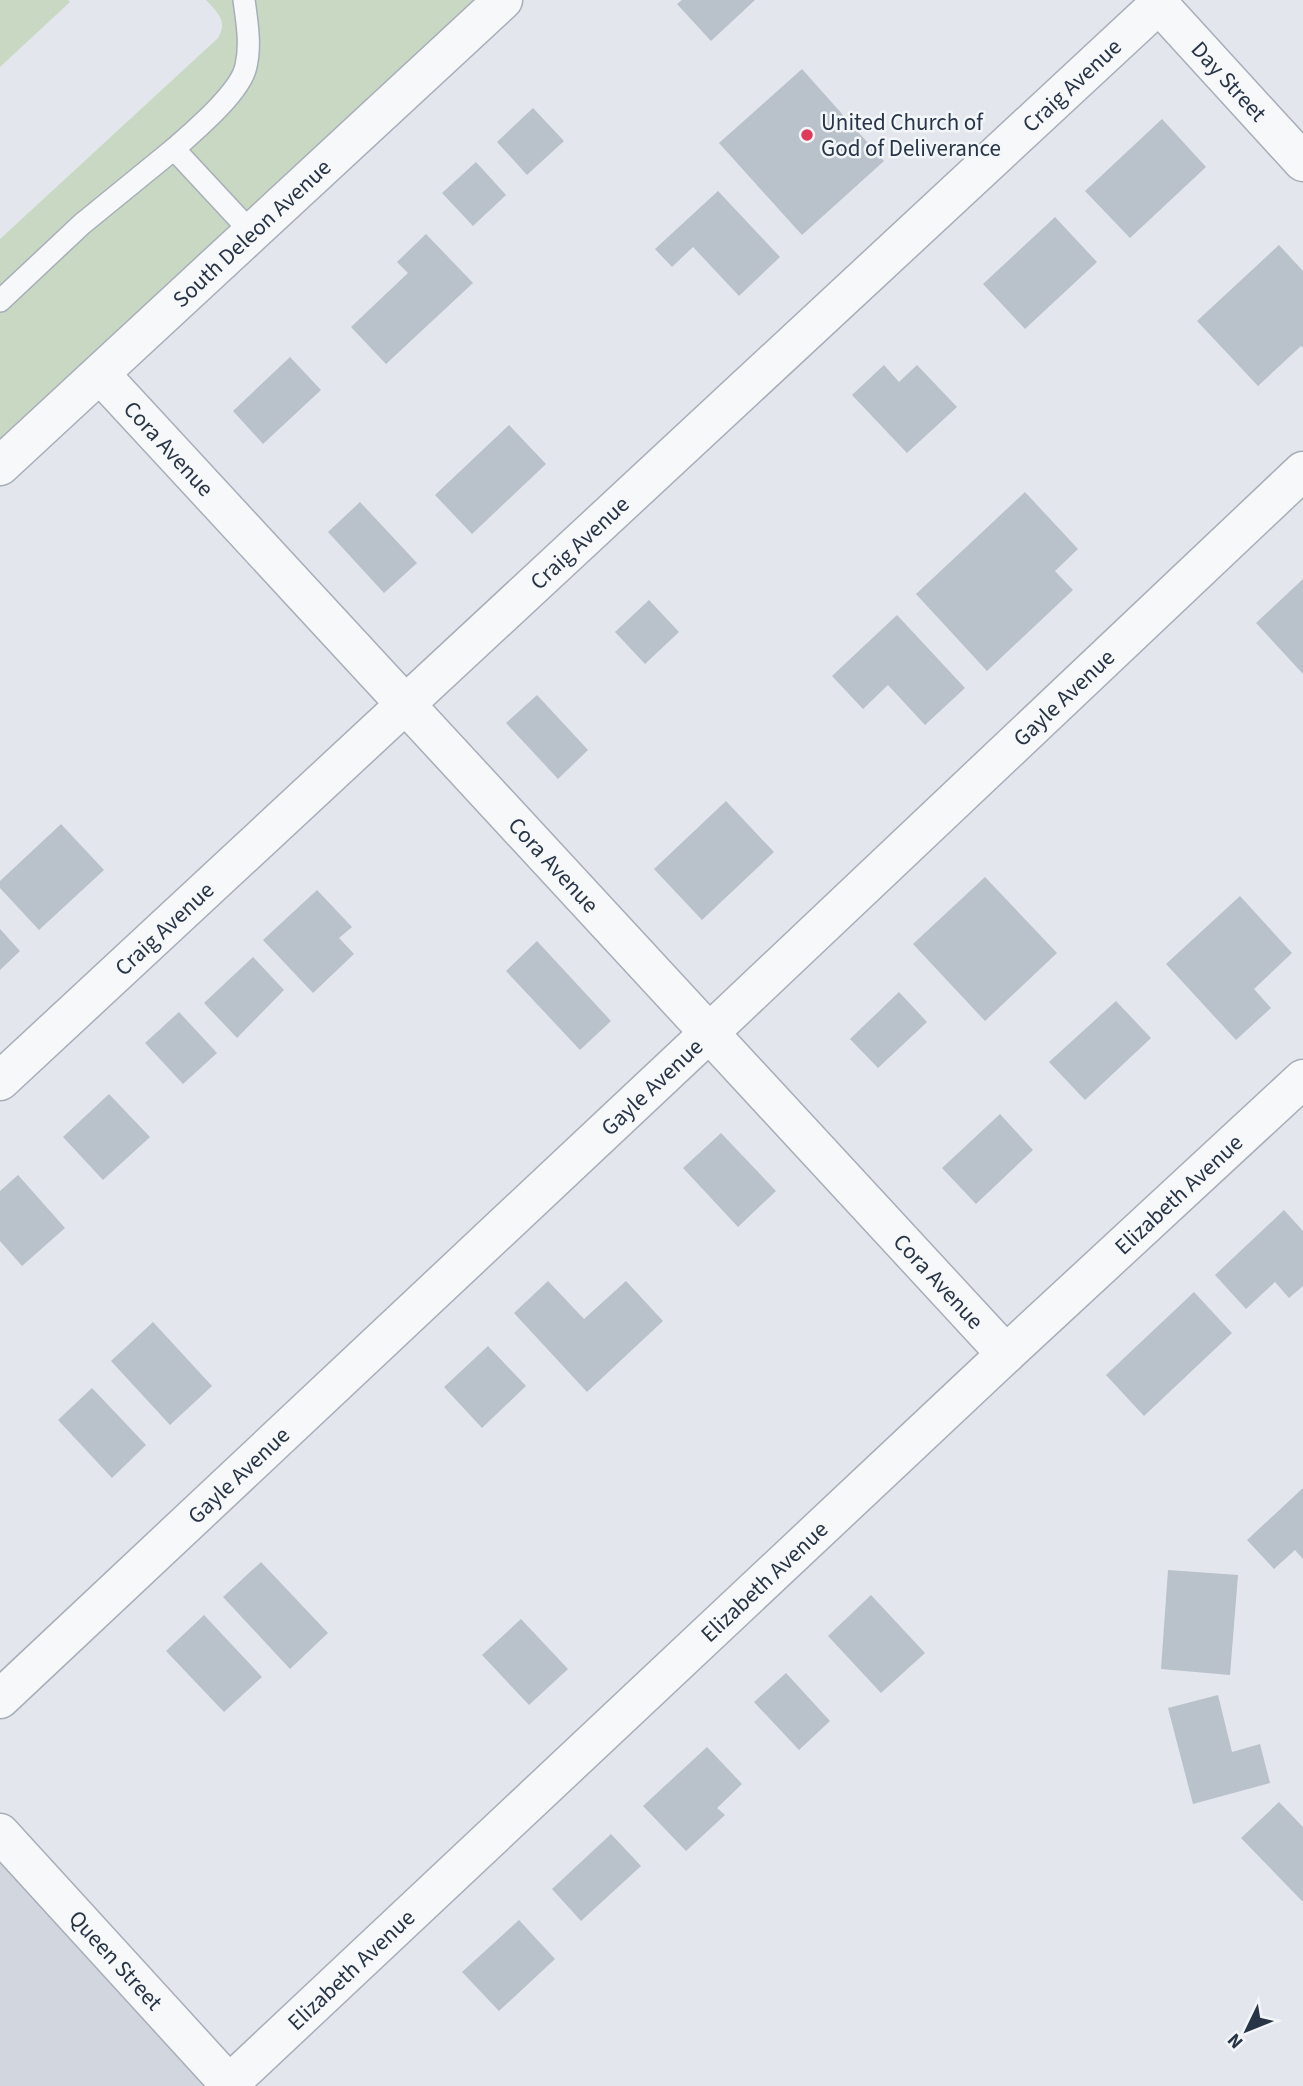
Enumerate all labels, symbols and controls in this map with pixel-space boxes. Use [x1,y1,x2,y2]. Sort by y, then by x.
street label: Craig Avenue [1015,31,1129,140]
street label: Day Street [1183,34,1274,129]
place label: United Church of God of Deliverance [821,106,1001,165]
marker: United Church of God of Deliverance [799,127,815,143]
street label: South Deleon Avenue [165,151,339,315]
street label: Cora Avenue [116,393,221,504]
street label: Craig Avenue [523,488,637,598]
street label: Gayle Avenue [1006,641,1122,754]
street label: Cora Avenue [500,810,606,920]
street label: Craig Avenue [107,874,221,984]
street label: Gayle Avenue [593,1031,710,1144]
street label: Elizabeth Avenue [1107,1127,1250,1263]
street label: Cora Avenue [885,1226,991,1337]
street label: Gayle Avenue [180,1419,297,1532]
street label: Elizabeth Avenue [693,1513,836,1650]
street label: Elizabeth Avenue [280,1902,422,2038]
street label: Queen Street [61,1903,170,2018]
north arrow [1212,1995,1282,2065]
text: N [1221,2027,1250,2054]

